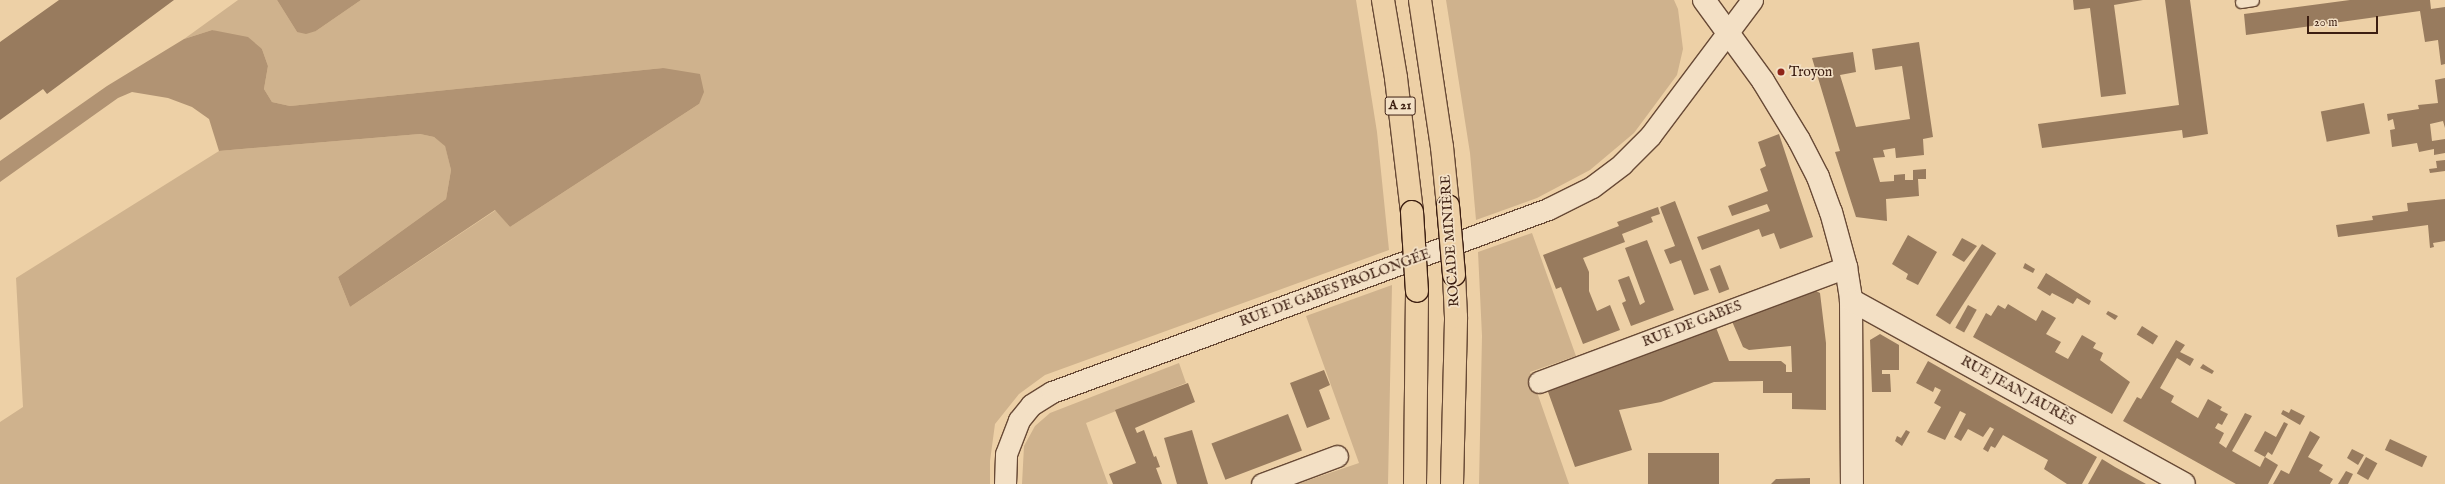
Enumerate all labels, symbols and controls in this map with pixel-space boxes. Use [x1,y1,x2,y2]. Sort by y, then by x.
scale bar [2309,8,2380,34]
text: 20 m [2314,15,2337,30]
place label: Troyon [1789,64,1832,80]
marker: Troyon [1776,67,1786,77]
road number: A 21 [1384,95,1416,117]
street label: ROCADE MINIÈRE [1437,174,1463,308]
street label: RUE DE GABES PROLONGÉE [1237,246,1433,330]
street label: RUE DE GABES [1640,297,1744,351]
street label: RUE JEAN JAURÈS [1958,353,2078,429]

